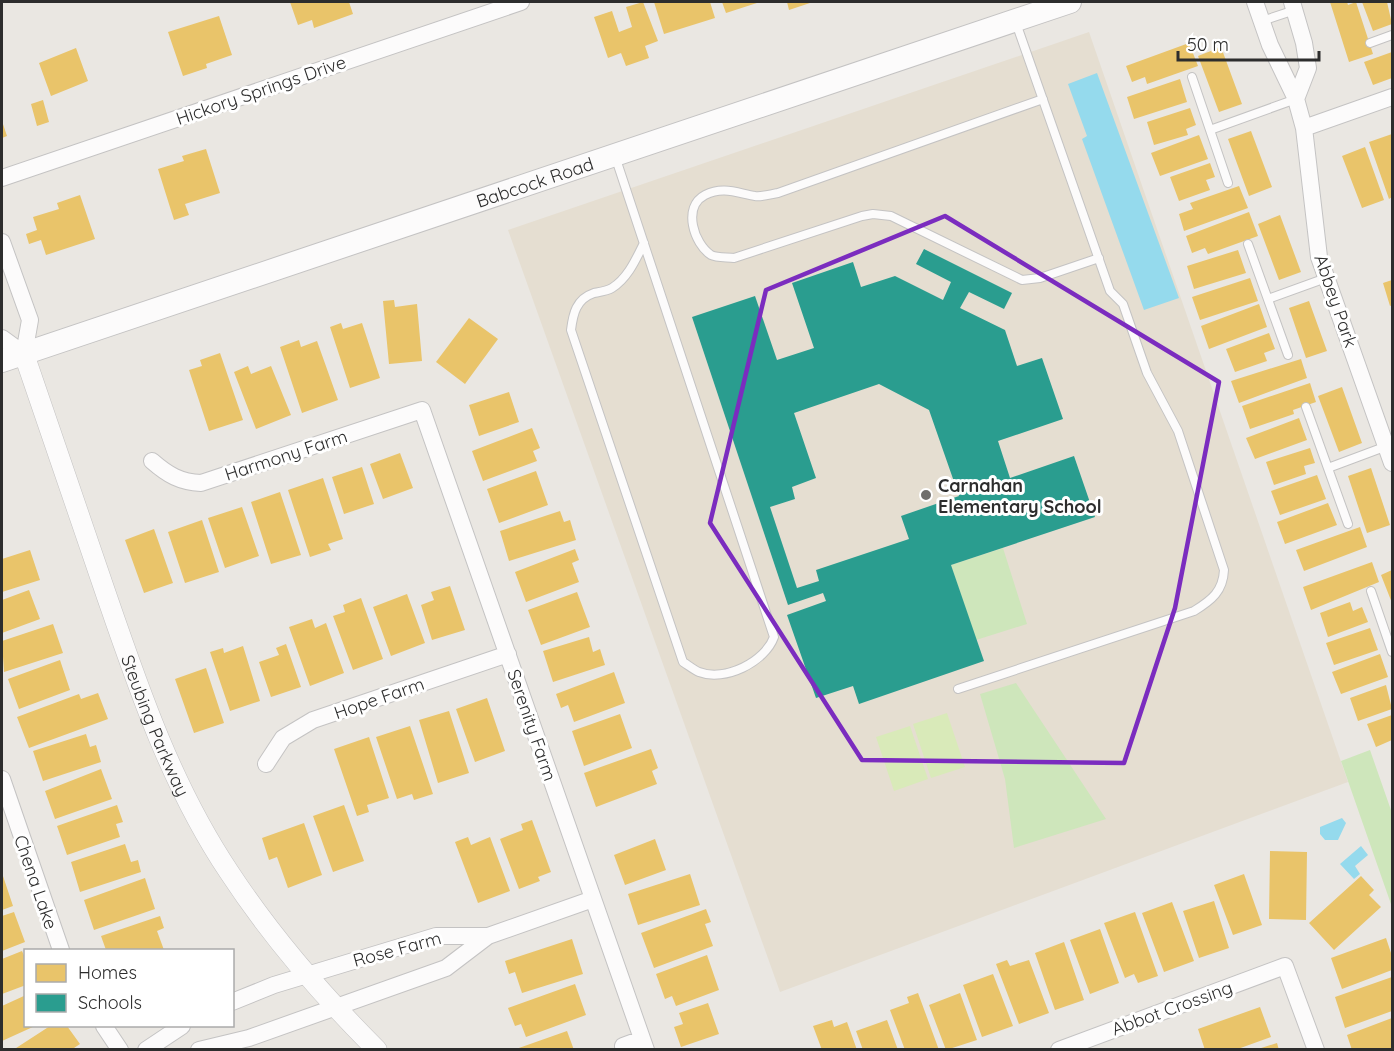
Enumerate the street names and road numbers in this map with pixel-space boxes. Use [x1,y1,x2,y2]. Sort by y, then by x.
street label: Hickory Springs Drive [173,50,349,130]
street label: Babcock Road [473,152,596,212]
street label: Abbey Park [1309,251,1363,351]
street label: Harmony Farm [222,424,350,486]
street label: Steubing Parkway [116,651,195,800]
street label: Serenity Farm [502,666,562,784]
street label: Hope Farm [331,672,427,724]
street label: Chena Lake [9,832,63,932]
street label: Rose Farm [350,926,444,972]
street label: Abbot Crossing [1108,975,1236,1041]

